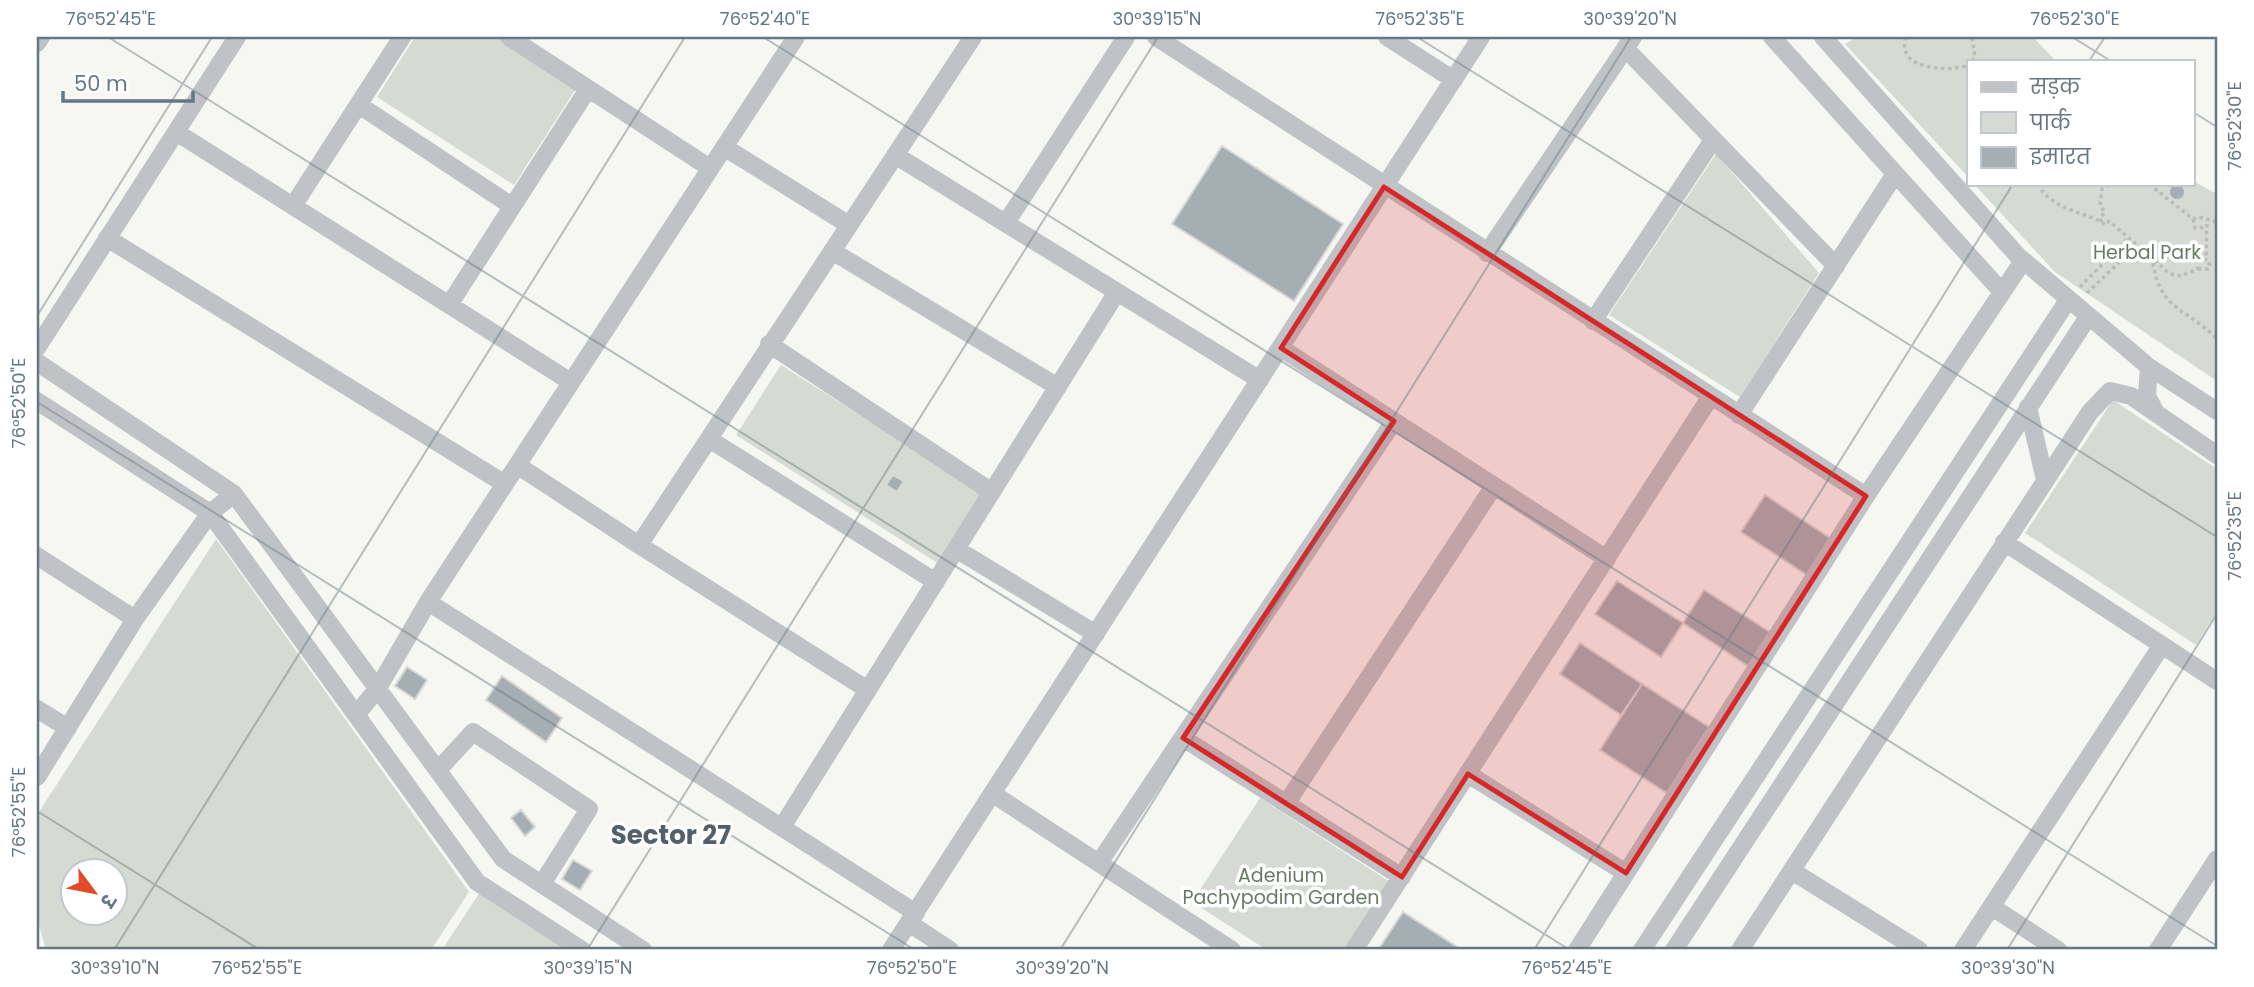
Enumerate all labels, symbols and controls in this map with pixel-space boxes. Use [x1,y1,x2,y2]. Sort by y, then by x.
text: 76°52'45"E [66,6,156,31]
text: 76°52'40"E [720,6,810,31]
text: 30°39'15"N [1112,6,1202,31]
text: 76°52'35"E [1375,6,1465,31]
text: 30°39'20"N [1583,6,1677,31]
text: 76°52'30"E [2030,6,2120,31]
scale bar [63,60,192,104]
legend [1967,60,2194,186]
text: 50 m [74,69,128,98]
text: सड़क [2029,72,2081,101]
text: 76°52'30"E [2222,81,2247,171]
text: पार्क [2029,108,2072,137]
text: इमारत [2029,142,2092,171]
park label: Herbal Park [2093,239,2201,266]
text: 76°52'50"E [6,358,31,448]
text: 76°52'35"E [2222,491,2247,581]
text: 76°52'55"E [6,767,31,857]
district label: Sector 27 [611,817,731,853]
north arrow [60,858,130,928]
park label: Adenium Pachypodim Garden [1183,862,1379,911]
text: उ [93,888,123,914]
text: 30°39'10"N [70,955,160,980]
text: 76°52'55"E [212,955,302,980]
text: 30°39'15"N [543,955,633,980]
text: 76°52'50"E [867,955,957,980]
text: 30°39'20"N [1015,955,1109,980]
text: 76°52'45"E [1522,955,1612,980]
text: 30°39'30"N [1961,955,2055,980]

